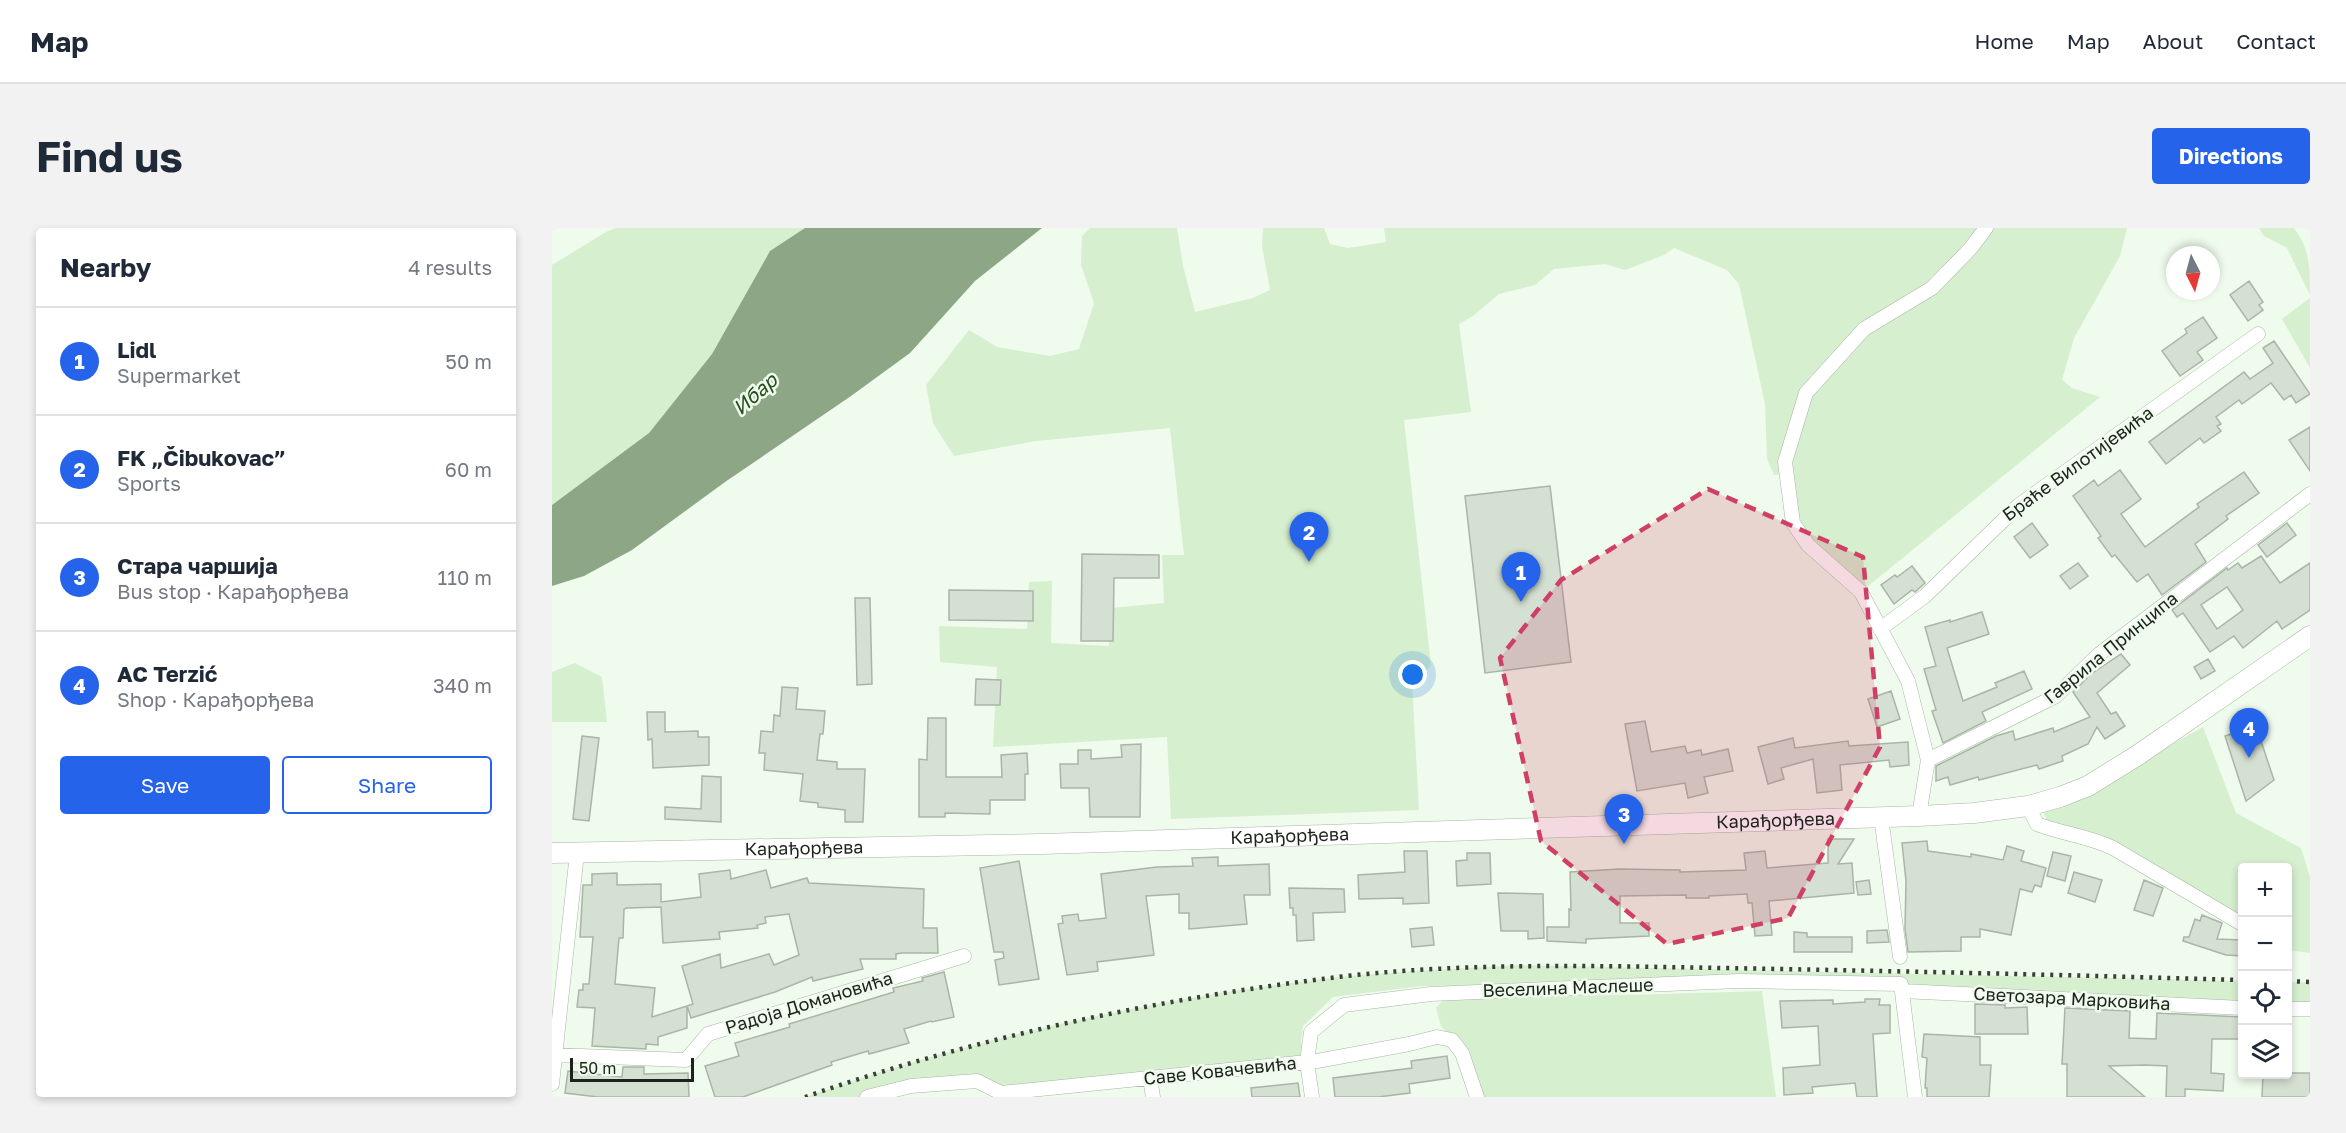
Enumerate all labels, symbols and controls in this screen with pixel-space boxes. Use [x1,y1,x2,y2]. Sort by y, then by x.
text: Map [30,25,88,58]
text: Home [1974,28,2034,54]
text: Map [2067,28,2110,54]
text: About [2143,28,2203,54]
text: Contact [2236,28,2316,54]
button: Directions [2152,128,2310,184]
text: Find us [36,131,183,181]
north arrow [2166,246,2220,300]
text: Nearby [60,252,151,283]
text: 4 results [408,255,492,279]
text: Lidl [117,336,156,363]
text: 1 [74,349,85,373]
text: 50 m [445,349,492,373]
text: Supermarket [117,363,241,387]
water label: Ибар [727,366,783,419]
street label: Браће Вилотијевића [1998,401,2157,525]
text: FK „Čibukovac” [117,444,286,471]
text: 2 [73,457,86,481]
text: 60 m [445,457,492,481]
text: Sports [117,471,181,495]
pin: 2 [1290,512,1329,562]
text: Стара чаршија [117,552,278,579]
pin: 1 [1502,552,1540,602]
text: 3 [73,565,86,589]
text: 110 m [438,565,492,589]
text: Bus stop · Карађорђева [117,579,349,603]
street label: Гаврила Принципа [2039,587,2182,708]
text: AC Terzić [117,660,218,687]
your location [1398,660,1427,689]
text: 4 [73,673,86,697]
text: 340 m [433,673,492,697]
text: Shop · Карађорђева [117,687,314,711]
pin: 4 [2230,708,2268,758]
button: Save [60,756,270,814]
button: Share [282,756,492,814]
pin: 3 [1604,794,1644,844]
street label: Карађорђева [1716,807,1835,832]
street label: Карађорђева [1230,822,1350,848]
street label: Карађорђева [744,835,864,859]
map controls [2238,863,2292,1079]
button: + [2238,863,2292,917]
button: − [2238,917,2292,971]
street label: Радоја Домановића [722,966,895,1038]
button: locate [2238,971,2292,1025]
street label: Веселина Маслеше [1482,973,1654,1001]
street label: Светозара Марковића [1973,982,2171,1014]
button: layers [2238,1025,2292,1079]
street label: Саве Ковачевића [1142,1051,1298,1089]
scale bar [570,1055,694,1082]
text: 50 m [579,1058,616,1078]

